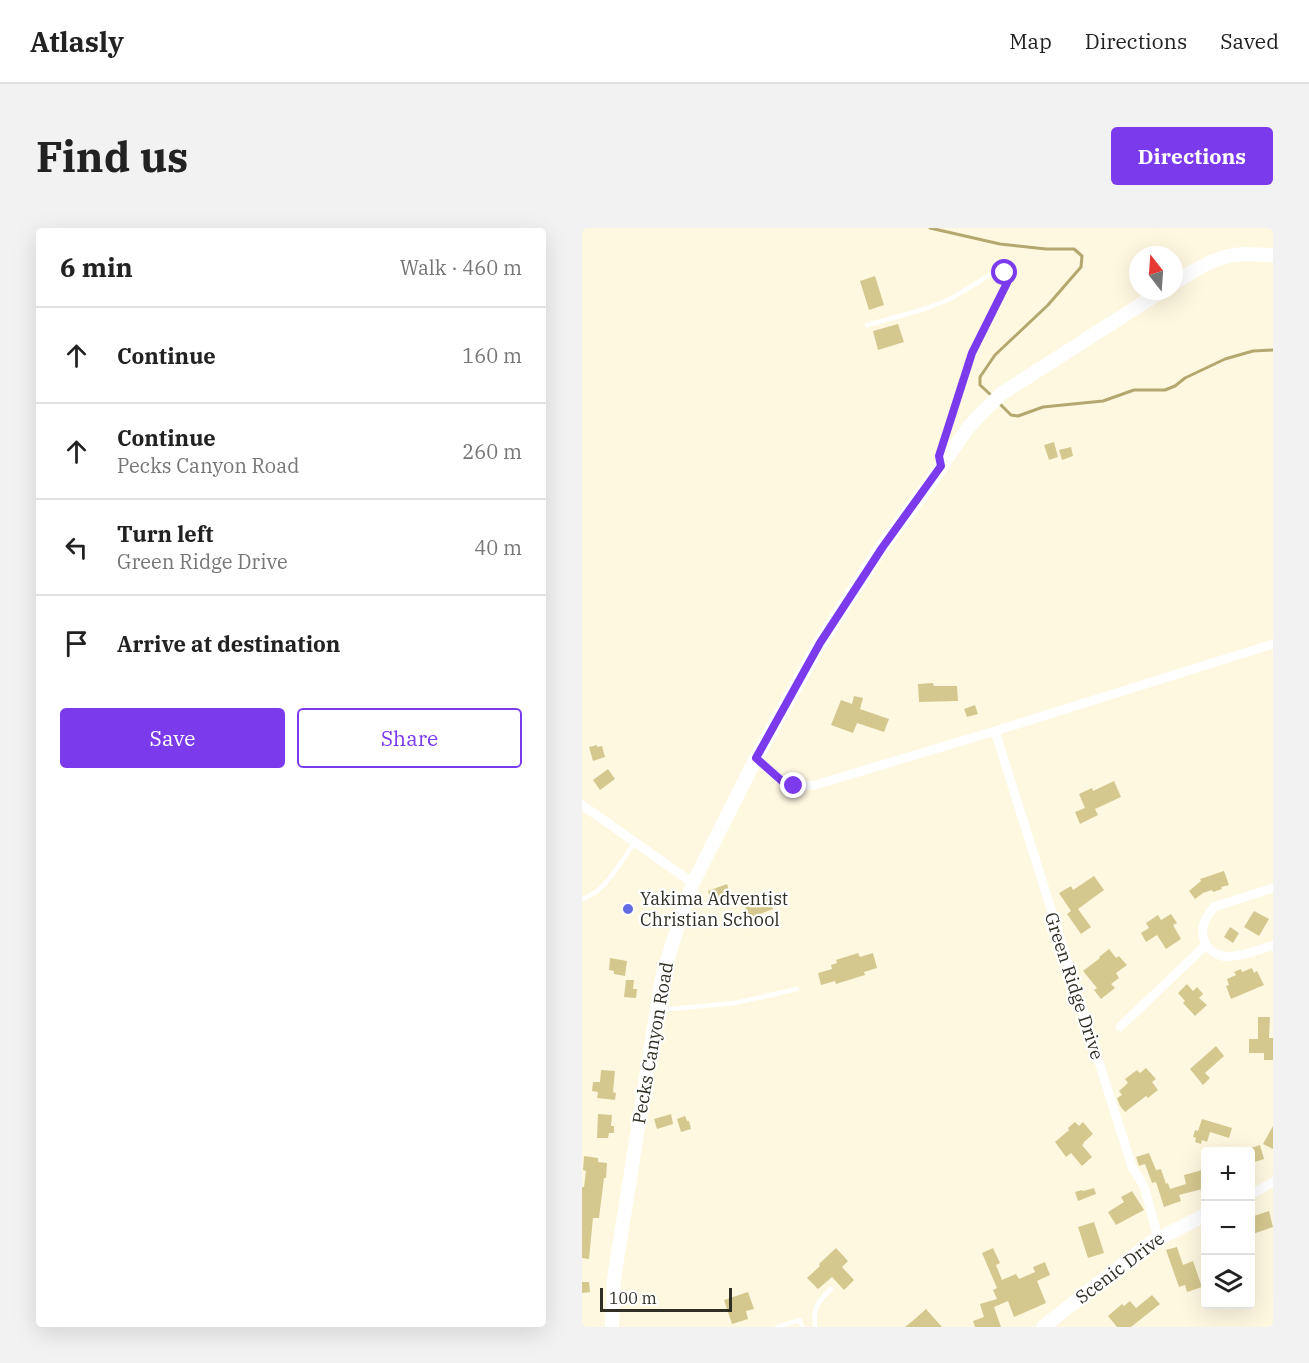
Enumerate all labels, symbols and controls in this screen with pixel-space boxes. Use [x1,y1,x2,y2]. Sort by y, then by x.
text: Atlasly [30,23,124,60]
text: Map [1009,27,1052,55]
text: Directions [1085,27,1187,55]
text: Saved [1220,27,1279,55]
button: Directions [1111,127,1273,185]
text: Find us [36,129,188,184]
north arrow [1129,246,1183,300]
text: 6 min [60,250,133,284]
text: Walk · 460 m [400,254,522,281]
route start [991,259,1017,285]
icon: ahead [60,339,93,372]
text: Continue [117,341,216,370]
text: 160 m [462,342,522,369]
text: Continue [117,423,216,452]
icon: ahead [60,435,93,468]
text: 260 m [462,438,522,465]
text: Pecks Canyon Road [117,452,299,479]
text: Turn left [117,519,213,548]
icon: left [60,531,93,564]
text: 40 m [474,534,522,561]
text: Green Ridge Drive [117,548,288,575]
icon: arrive [60,627,93,660]
text: Arrive at destination [117,629,340,658]
button: Save [60,708,285,768]
button: Share [297,708,522,768]
route end [780,772,806,798]
place label: Yakima Adventist Christian School [640,887,788,931]
marker: Yakima Adventist Christian School [621,902,635,916]
street label: Green Ridge Drive [1040,909,1109,1062]
street label: Pecks Canyon Road [627,960,678,1126]
map controls [1201,1147,1255,1309]
button: + [1201,1147,1255,1201]
button: − [1201,1201,1255,1255]
street label: Scenic Drive [1071,1227,1169,1309]
button: layers [1201,1255,1255,1309]
scale bar [600,1285,732,1312]
text: 100 m [609,1288,657,1308]

